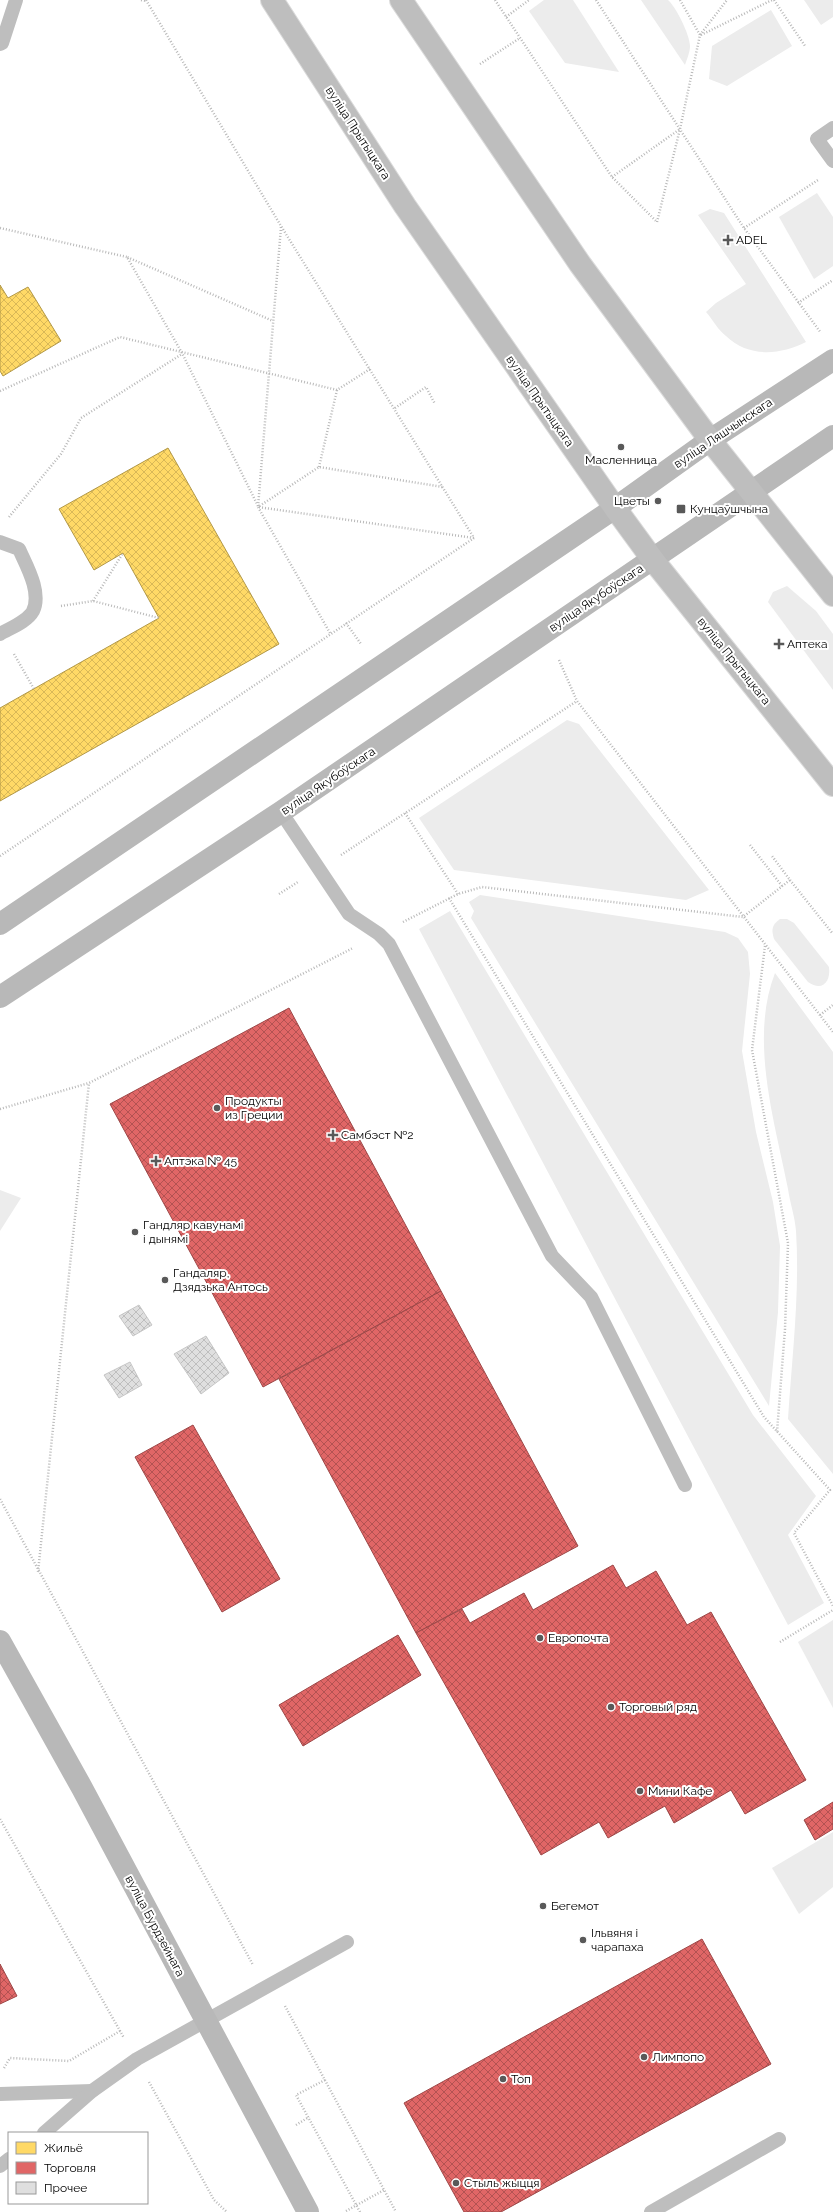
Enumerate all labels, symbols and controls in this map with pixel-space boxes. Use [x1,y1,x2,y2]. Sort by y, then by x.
street label: вуліца Прытыцкага [323,84,393,182]
place label: ADEL [736,233,767,247]
marker: ADEL [723,235,733,245]
street label: вуліца Прытыцкага [503,353,577,449]
street label: вуліца Ляшчынскага [671,395,775,471]
marker: Масленница [616,442,626,452]
place label: Масленница [585,453,657,467]
place label: Цветы [614,494,650,508]
marker: Цветы [653,496,663,506]
place label: Кунцаўшчына [690,502,768,516]
marker: Кунцаўшчына [675,503,687,515]
street label: вуліца Якубоўскага [546,561,646,635]
street label: вуліца Прытыцкага [695,615,773,707]
place label: Аптека [787,637,827,651]
marker: Аптека [774,639,784,649]
street label: вуліца Якубоўскага [278,744,378,818]
place label: Продукты из Греции [225,1094,283,1122]
marker: Продукты из Греции [212,1103,222,1113]
place label: Самбэст №2 [341,1128,413,1142]
marker: Самбэст №2 [328,1130,338,1140]
place label: Аптэка № 45 [164,1154,237,1168]
marker: Аптэка № 45 [151,1156,161,1166]
place label: Гандляр кавунамі і дынямі [143,1218,243,1246]
marker: Гандляр кавунамі і дынямі [130,1227,140,1237]
place label: Гандаляр, Дзядзька Антось [173,1266,268,1294]
marker: Гандаляр, Дзядзька Антось [160,1275,170,1285]
place label: Европочта [548,1631,609,1645]
marker: Европочта [535,1633,545,1643]
place label: Торговый ряд [619,1700,697,1714]
marker: Торговый ряд [606,1702,616,1712]
place label: Мини Кафе [648,1784,712,1798]
marker: Мини Кафе [635,1786,645,1796]
street label: вуліца Бурдзейнага [122,1873,188,1979]
place label: Бегемот [551,1899,599,1913]
marker: Бегемот [538,1901,548,1911]
place label: Ільвяня і чарапаха [591,1926,644,1954]
marker: Ільвяня і чарапаха [578,1935,588,1945]
place label: Лимпопо [652,2050,704,2064]
marker: Лимпопо [639,2052,649,2062]
place label: Топ [511,2072,531,2086]
marker: Топ [498,2074,508,2084]
legend [8,2132,148,2204]
text: Жильё [44,2141,83,2155]
text: Торговля [44,2161,96,2175]
place label: Стыль жыцця [464,2176,540,2190]
marker: Стыль жыцця [451,2178,461,2188]
text: Прочее [44,2181,87,2195]

